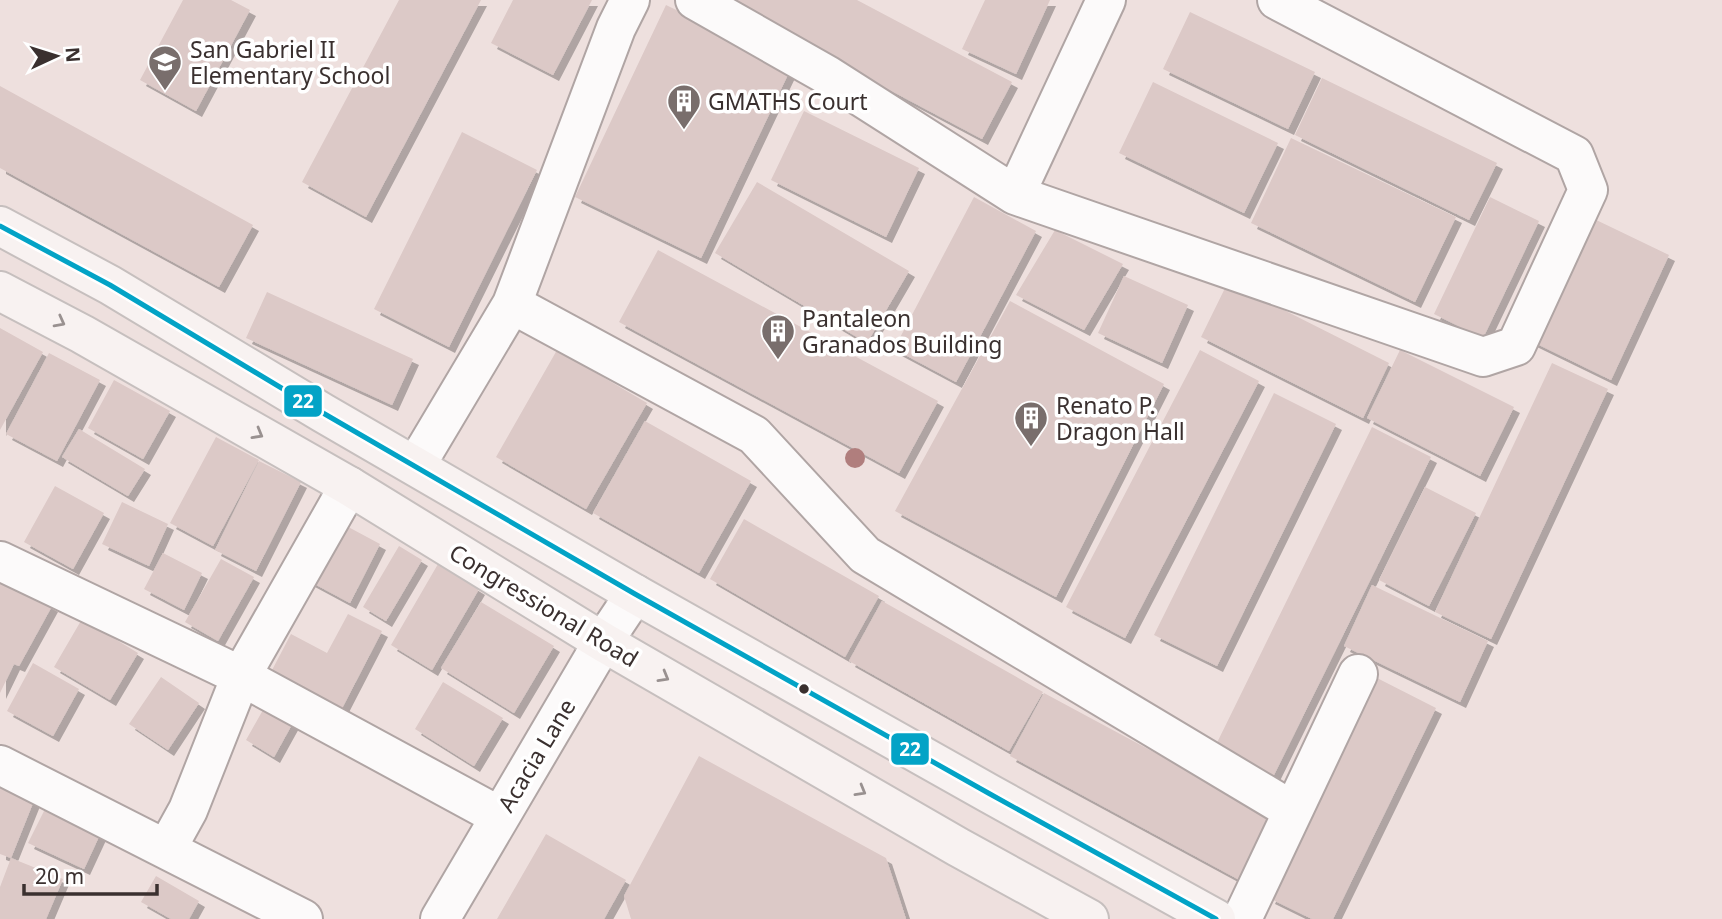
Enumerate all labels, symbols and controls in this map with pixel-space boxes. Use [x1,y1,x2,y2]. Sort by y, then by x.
north arrow [21,21,91,91]
place label: San Gabriel II Elementary School [190,33,390,91]
school or university icon: San Gabriel II Elementary School [146,43,184,92]
text: N [59,46,86,63]
building icon: GMATHS Court [665,82,703,131]
place label: GMATHS Court [708,85,868,117]
place label: Pantaleon Granados Building [802,302,1002,360]
building icon: Pantaleon Granados Building [759,312,797,361]
one-way arrow [53,314,66,328]
line badge: 22 [283,384,323,418]
text: 22 [292,388,314,414]
place label: Renato P. Dragon Hall [1056,389,1185,447]
building icon: Renato P. Dragon Hall [1012,399,1050,448]
one-way arrow [251,426,264,439]
street label: Congressional Road [444,536,644,674]
one-way arrow [656,669,669,682]
unlabelled marker [797,682,811,696]
street label: Acacia Lane [490,692,582,818]
line badge: 22 [890,732,930,766]
text: 22 [899,736,921,762]
one-way arrow [853,783,866,796]
scale bar [24,852,158,896]
text: 20 m [35,862,84,890]

